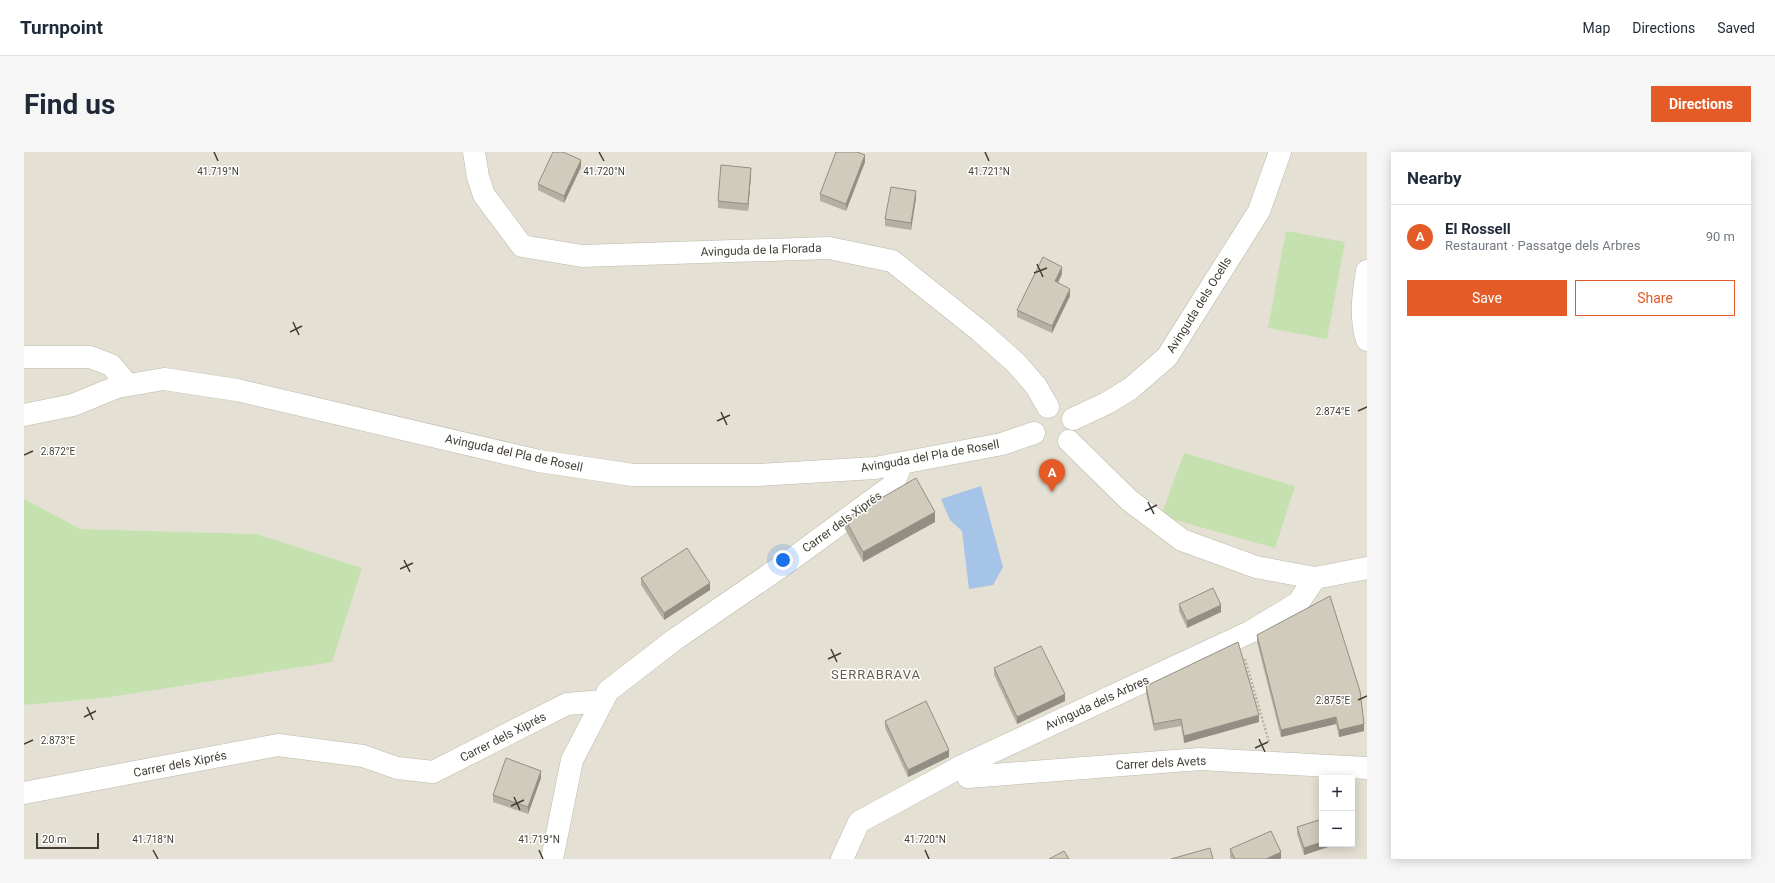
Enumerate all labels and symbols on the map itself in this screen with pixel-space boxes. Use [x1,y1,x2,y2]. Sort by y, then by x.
text: 41.719°N [197,166,239,177]
text: 41.720°N [583,166,625,177]
text: 41.721°N [968,166,1010,177]
street label: Avinguda de la Florada [700,241,822,259]
street label: Avinguda dels Ocells [1164,254,1234,356]
text: 2.874°E [1316,406,1351,417]
street label: Avinguda del Pla de Rosell [444,432,584,474]
street label: Avinguda del Pla de Rosell [860,437,1000,475]
text: 2.872°E [41,446,76,457]
pin: A [1039,459,1065,492]
street label: Carrer dels Xiprés [800,489,884,555]
your location [773,550,793,570]
district label: SERRABRAVA [831,667,921,682]
street label: Avinguda dels Arbres [1043,673,1151,733]
text: 2.875°E [1316,695,1351,706]
street label: Carrer dels Xiprés [458,709,548,765]
text: 2.873°E [41,735,76,746]
street label: Carrer dels Xiprés [132,748,228,780]
street label: Carrer dels Avets [1115,754,1207,772]
scale bar [36,831,99,850]
text: 41.718°N [132,834,174,845]
text: 41.719°N [518,834,560,845]
text: 41.720°N [904,834,946,845]

